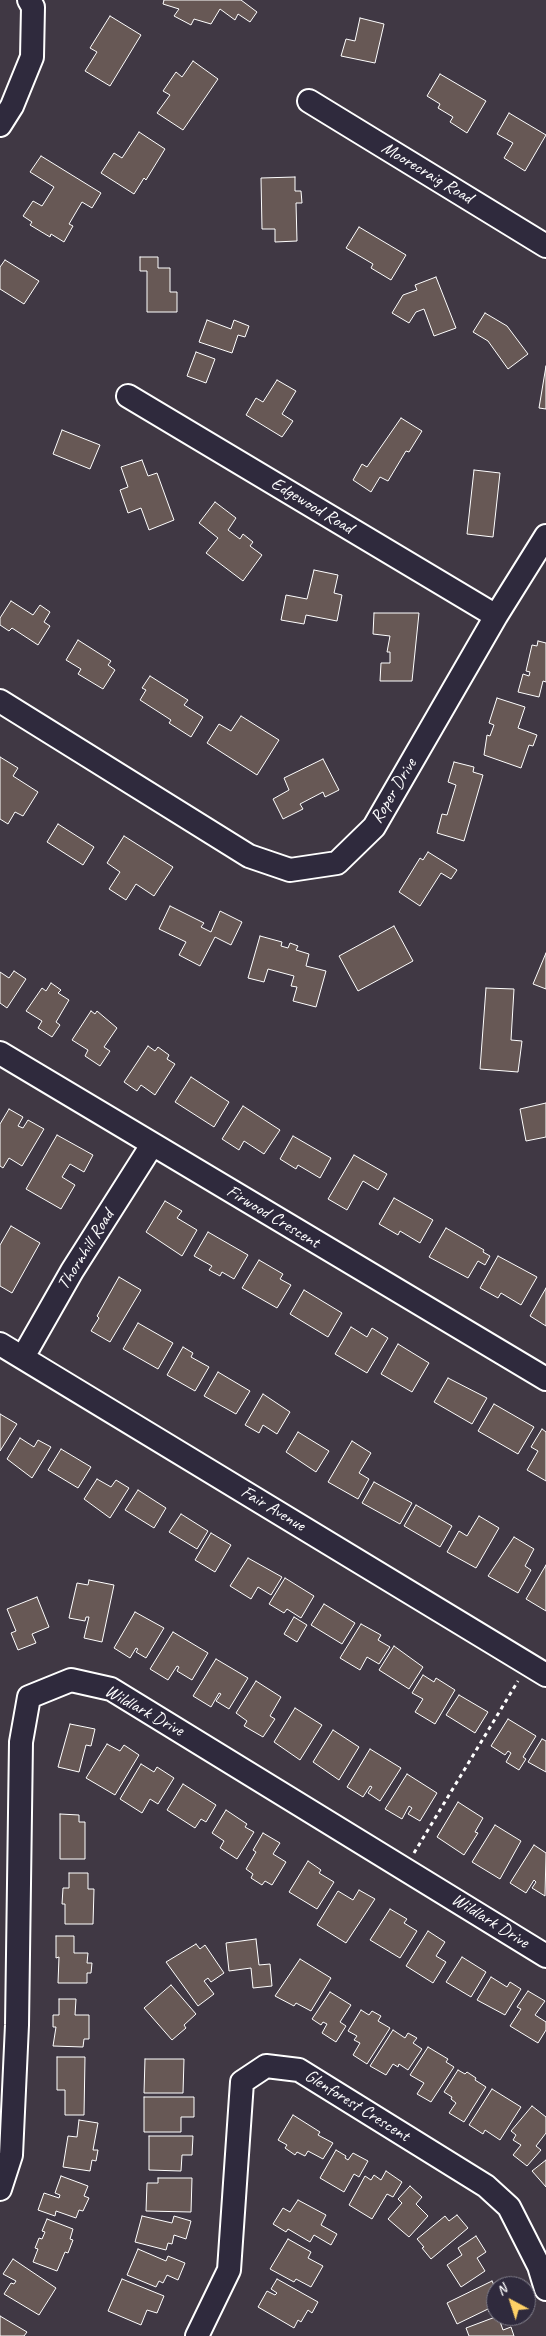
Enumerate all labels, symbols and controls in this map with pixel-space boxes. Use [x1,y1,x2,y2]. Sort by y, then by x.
street label: Moorecraig Road [377,137,477,209]
street label: Edgewood Road [267,473,357,539]
street label: Roper Drive [366,755,422,827]
street label: Firwood Crescent [222,1181,324,1253]
street label: Thornhill Road [53,1206,119,1294]
street label: Fair Avenue [237,1481,309,1537]
street label: Wildlark Drive [101,1680,187,1742]
street label: Wildlark Drive [447,1889,533,1953]
street label: Glenforest Crescent [300,2065,414,2147]
north arrow [486,2276,536,2326]
text: N [493,2281,510,2299]

